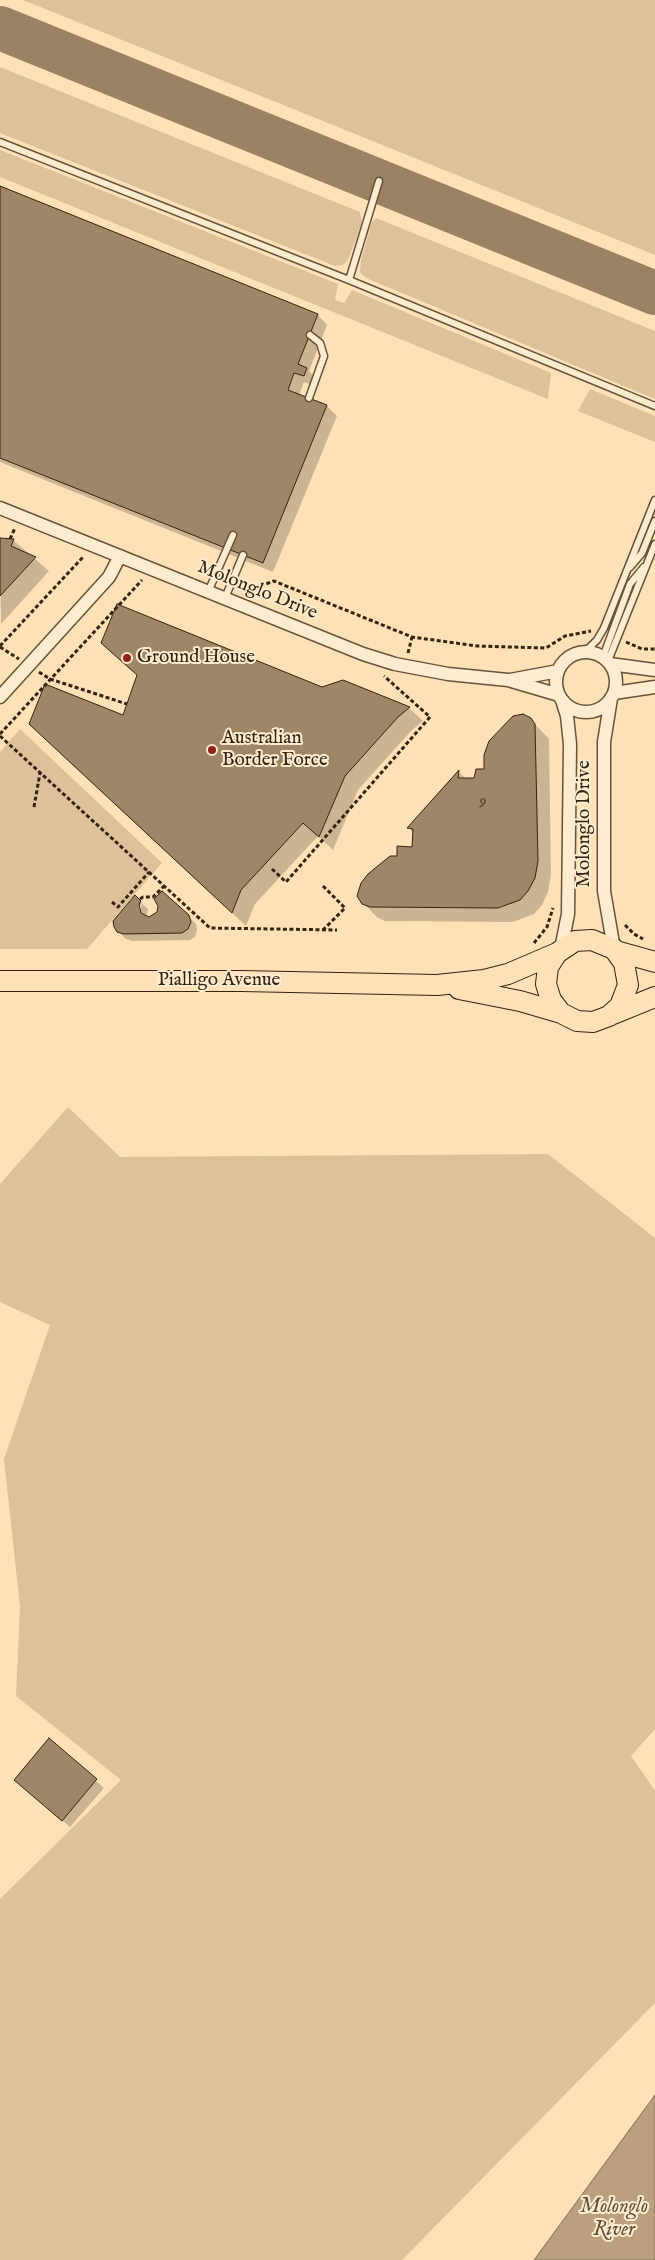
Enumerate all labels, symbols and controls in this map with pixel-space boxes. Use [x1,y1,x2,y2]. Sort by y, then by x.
street label: Molonglo Drive [194,557,320,625]
place label: Ground House [137,647,255,669]
marker: Ground House [121,652,133,664]
place label: Australian Border Force [222,728,328,772]
marker: Australian Border Force [206,744,218,756]
street label: Molonglo Drive [574,760,596,888]
house number: 9 [480,793,486,813]
street label: Pialligo Avenue [158,970,280,992]
water label: Molonglo River [580,2196,648,2243]

